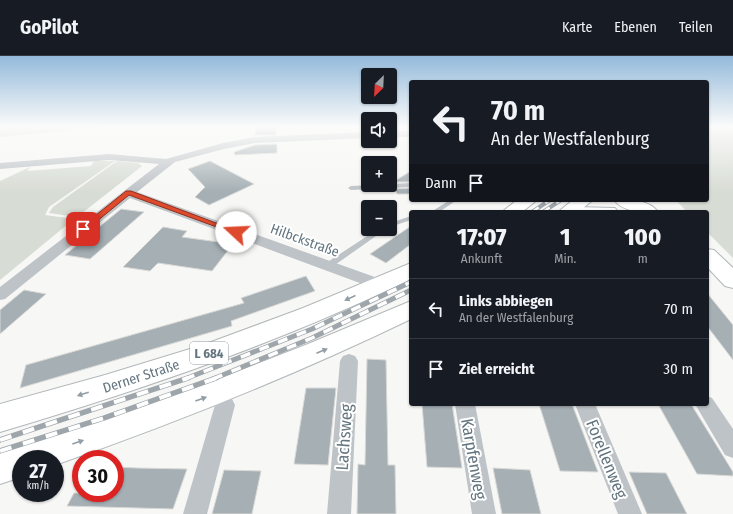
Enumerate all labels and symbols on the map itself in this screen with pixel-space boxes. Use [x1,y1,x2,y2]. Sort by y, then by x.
north arrow [361,68,397,104]
position arrow [215,211,257,253]
pin [66,212,100,246]
street label: Hilbckstraße [268,220,342,261]
one-way arrow [345,295,356,301]
road number: L 684 [190,342,228,364]
one-way arrow [316,348,327,354]
street label: Derner Straße [101,356,182,397]
one-way arrow [77,391,89,397]
one-way arrow [195,395,207,401]
street label: Lachsweg [332,403,357,471]
street label: Karpfenweg [456,417,491,501]
street label: Forellenweg [581,417,632,502]
one-way arrow [73,439,85,445]
speed limit sign: 30 [72,450,124,502]

